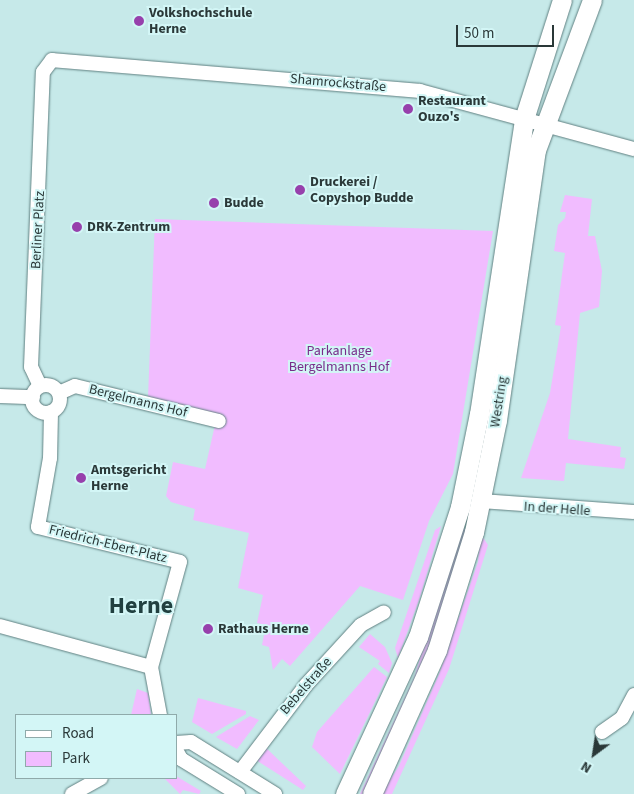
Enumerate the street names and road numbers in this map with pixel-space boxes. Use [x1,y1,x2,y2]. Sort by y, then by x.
street label: Shamrockstraße [289,70,387,96]
street label: Berliner Platz [28,190,48,270]
street label: Westring [487,375,511,429]
street label: Bergelmanns Hof [87,381,189,421]
street label: In der Helle [523,498,591,520]
street label: Friedrich-Ebert-Platz [47,521,169,567]
street label: Bebelstraße [277,654,335,718]

